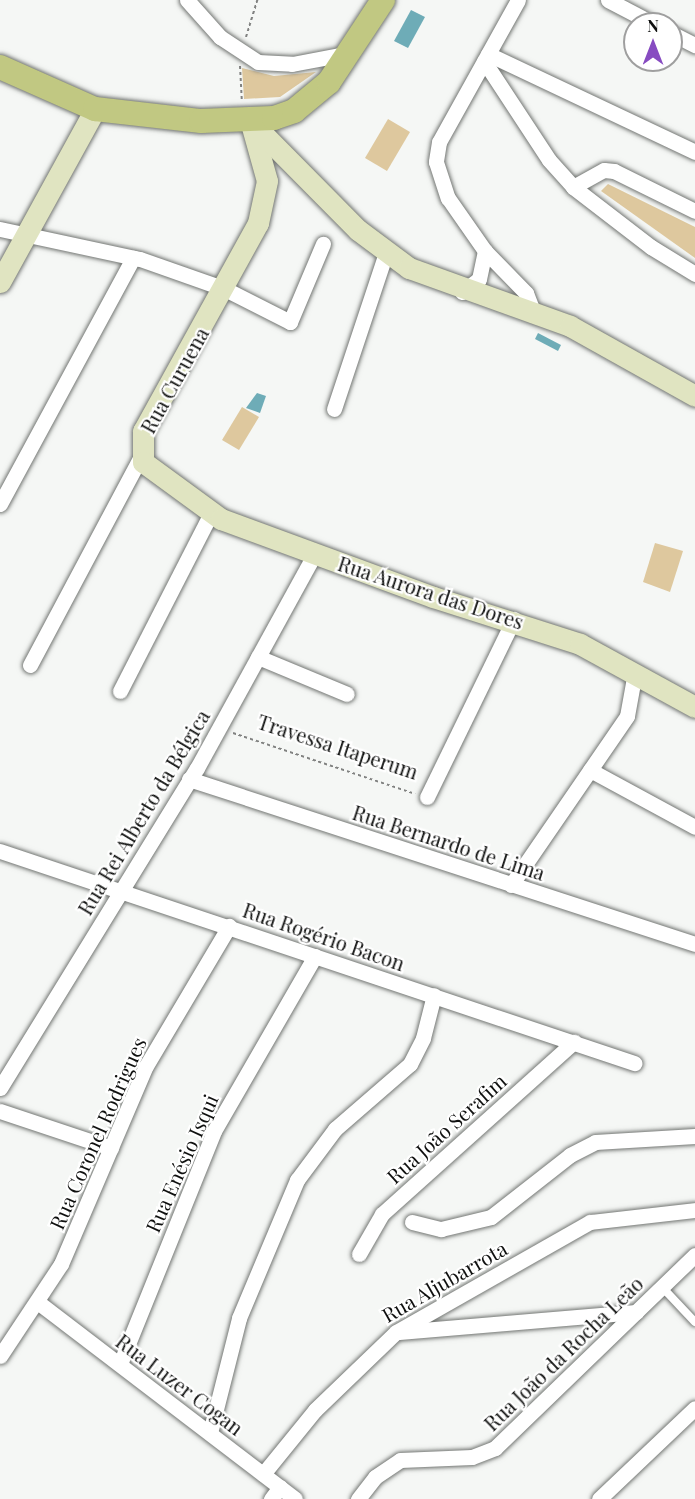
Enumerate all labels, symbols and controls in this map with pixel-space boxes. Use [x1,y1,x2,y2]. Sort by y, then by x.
north arrow [623,12,683,72]
text: N [647,15,659,36]
street label: Rua Curuena [135,323,213,437]
street label: Rua Aurora das Dores [335,550,527,634]
street label: Rua Rei Alberto da Bélgica [72,705,214,919]
street label: Travessa Itaperum [255,709,421,783]
street label: Rua Bernardo de Lima [350,800,548,884]
street label: Rua Rogério Bacon [240,897,408,975]
street label: Rua Coronel Rodrigues [44,1033,150,1233]
street label: Rua João Serafim [381,1068,511,1188]
street label: Rua Enésio Isqui [140,1090,222,1236]
street label: Rua Aljubarrota [377,1235,511,1327]
street label: Rua João da Rocha Leão [478,1271,648,1435]
street label: Rua Luzer Cogan [112,1328,248,1440]

